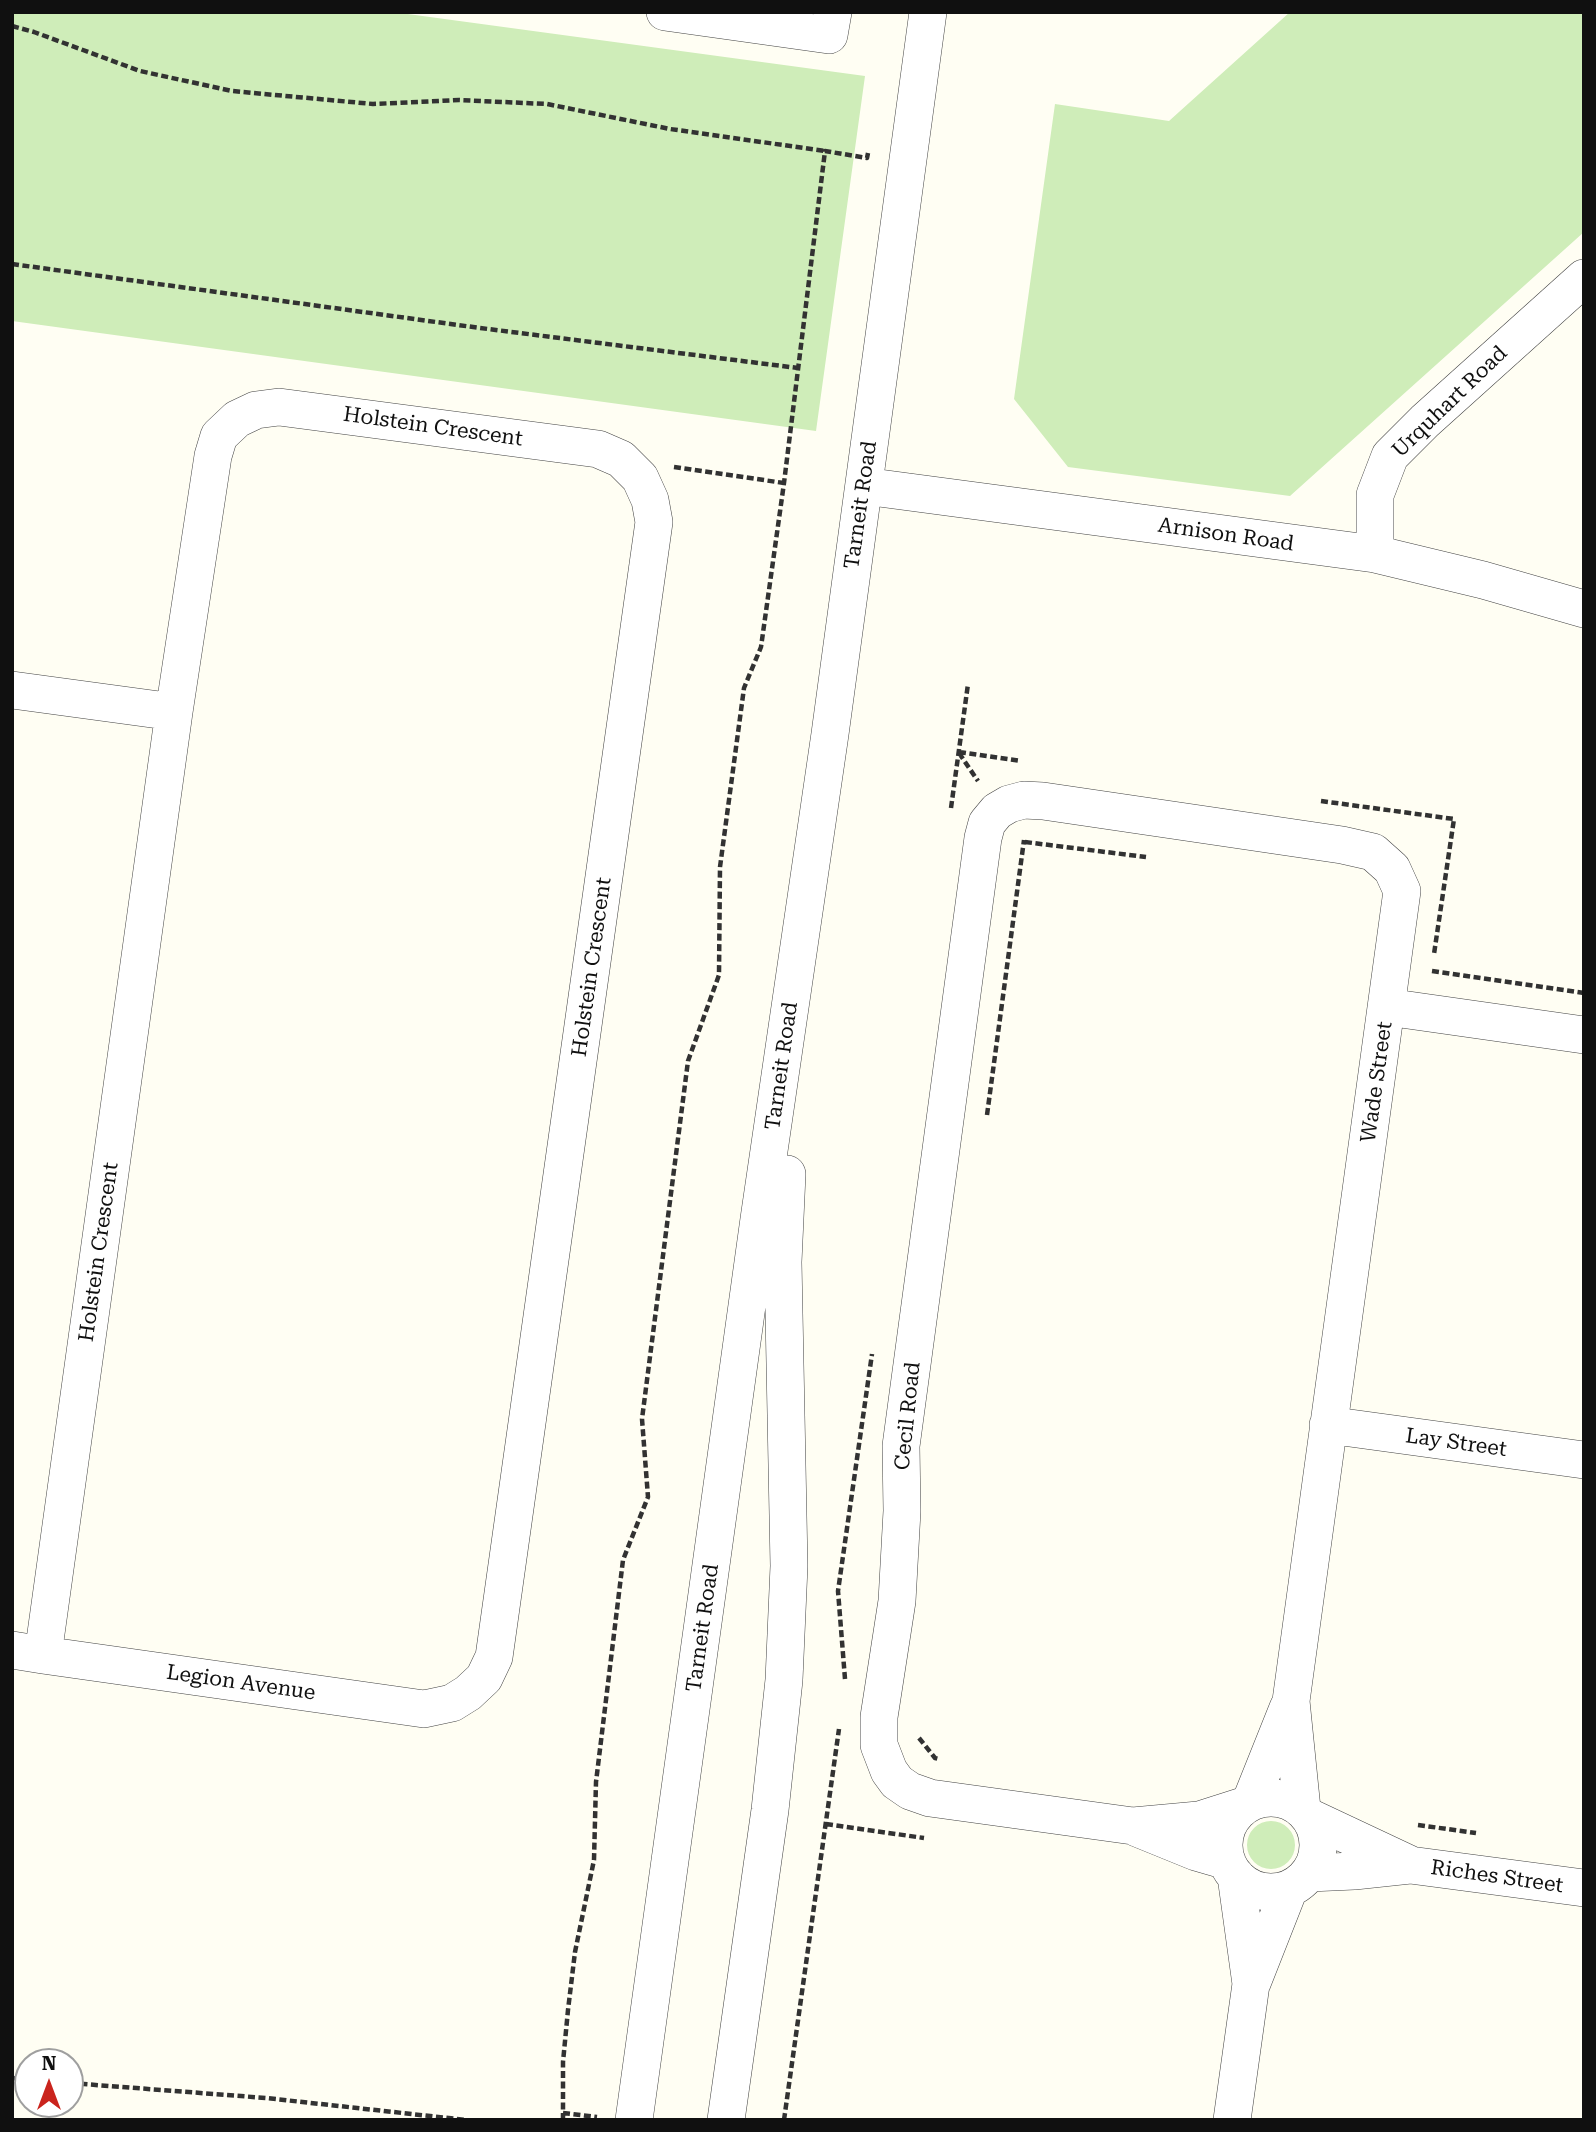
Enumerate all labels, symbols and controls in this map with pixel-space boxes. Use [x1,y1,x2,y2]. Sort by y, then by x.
street label: Urquhart Road [1387,341,1513,463]
street label: Holstein Crescent [342,402,524,452]
street label: Tarneit Road [840,439,882,571]
street label: Arnison Road [1156,513,1296,557]
street label: Holstein Crescent [567,876,617,1058]
street label: Tarneit Road [761,1000,803,1132]
street label: Wade Street [1356,1020,1398,1144]
street label: Holstein Crescent [74,1161,124,1343]
street label: Cecil Road [890,1361,926,1471]
street label: Lay Street [1404,1423,1508,1463]
street label: Tarneit Road [682,1562,724,1694]
street label: Legion Avenue [165,1660,317,1706]
street label: Riches Street [1429,1855,1565,1899]
north arrow [14,2048,84,2118]
text: N [42,2052,56,2075]

